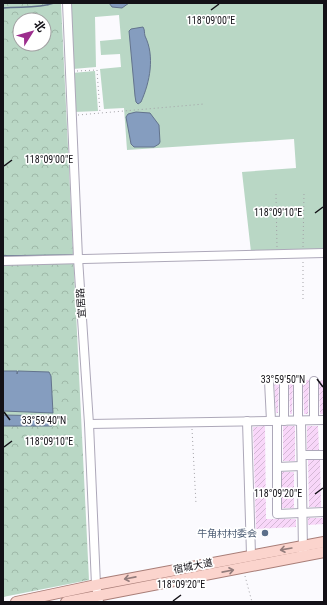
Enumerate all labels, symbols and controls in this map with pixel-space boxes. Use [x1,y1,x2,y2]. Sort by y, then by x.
north arrow [12,12,52,52]
text: 118°09'00"E [187,15,235,26]
text: 北 [31,18,48,35]
text: 118°09'00"E [25,154,73,165]
text: 118°09'10"E [254,207,302,218]
street label: 宜居路 [74,288,88,318]
text: 33°59'50"N [261,374,305,385]
text: 33°59'40"N [22,415,66,426]
text: 118°09'10"E [25,436,73,447]
text: 118°09'20"E [254,488,302,499]
place label: 牛角村村委会 [197,528,257,539]
marker: 牛角村村委会 [260,528,270,538]
one-way arrow [280,545,293,553]
street label: 宿城大道 [172,557,214,575]
one-way arrow [221,566,234,574]
one-way arrow [124,575,137,583]
text: 118°09'20"E [157,579,205,590]

